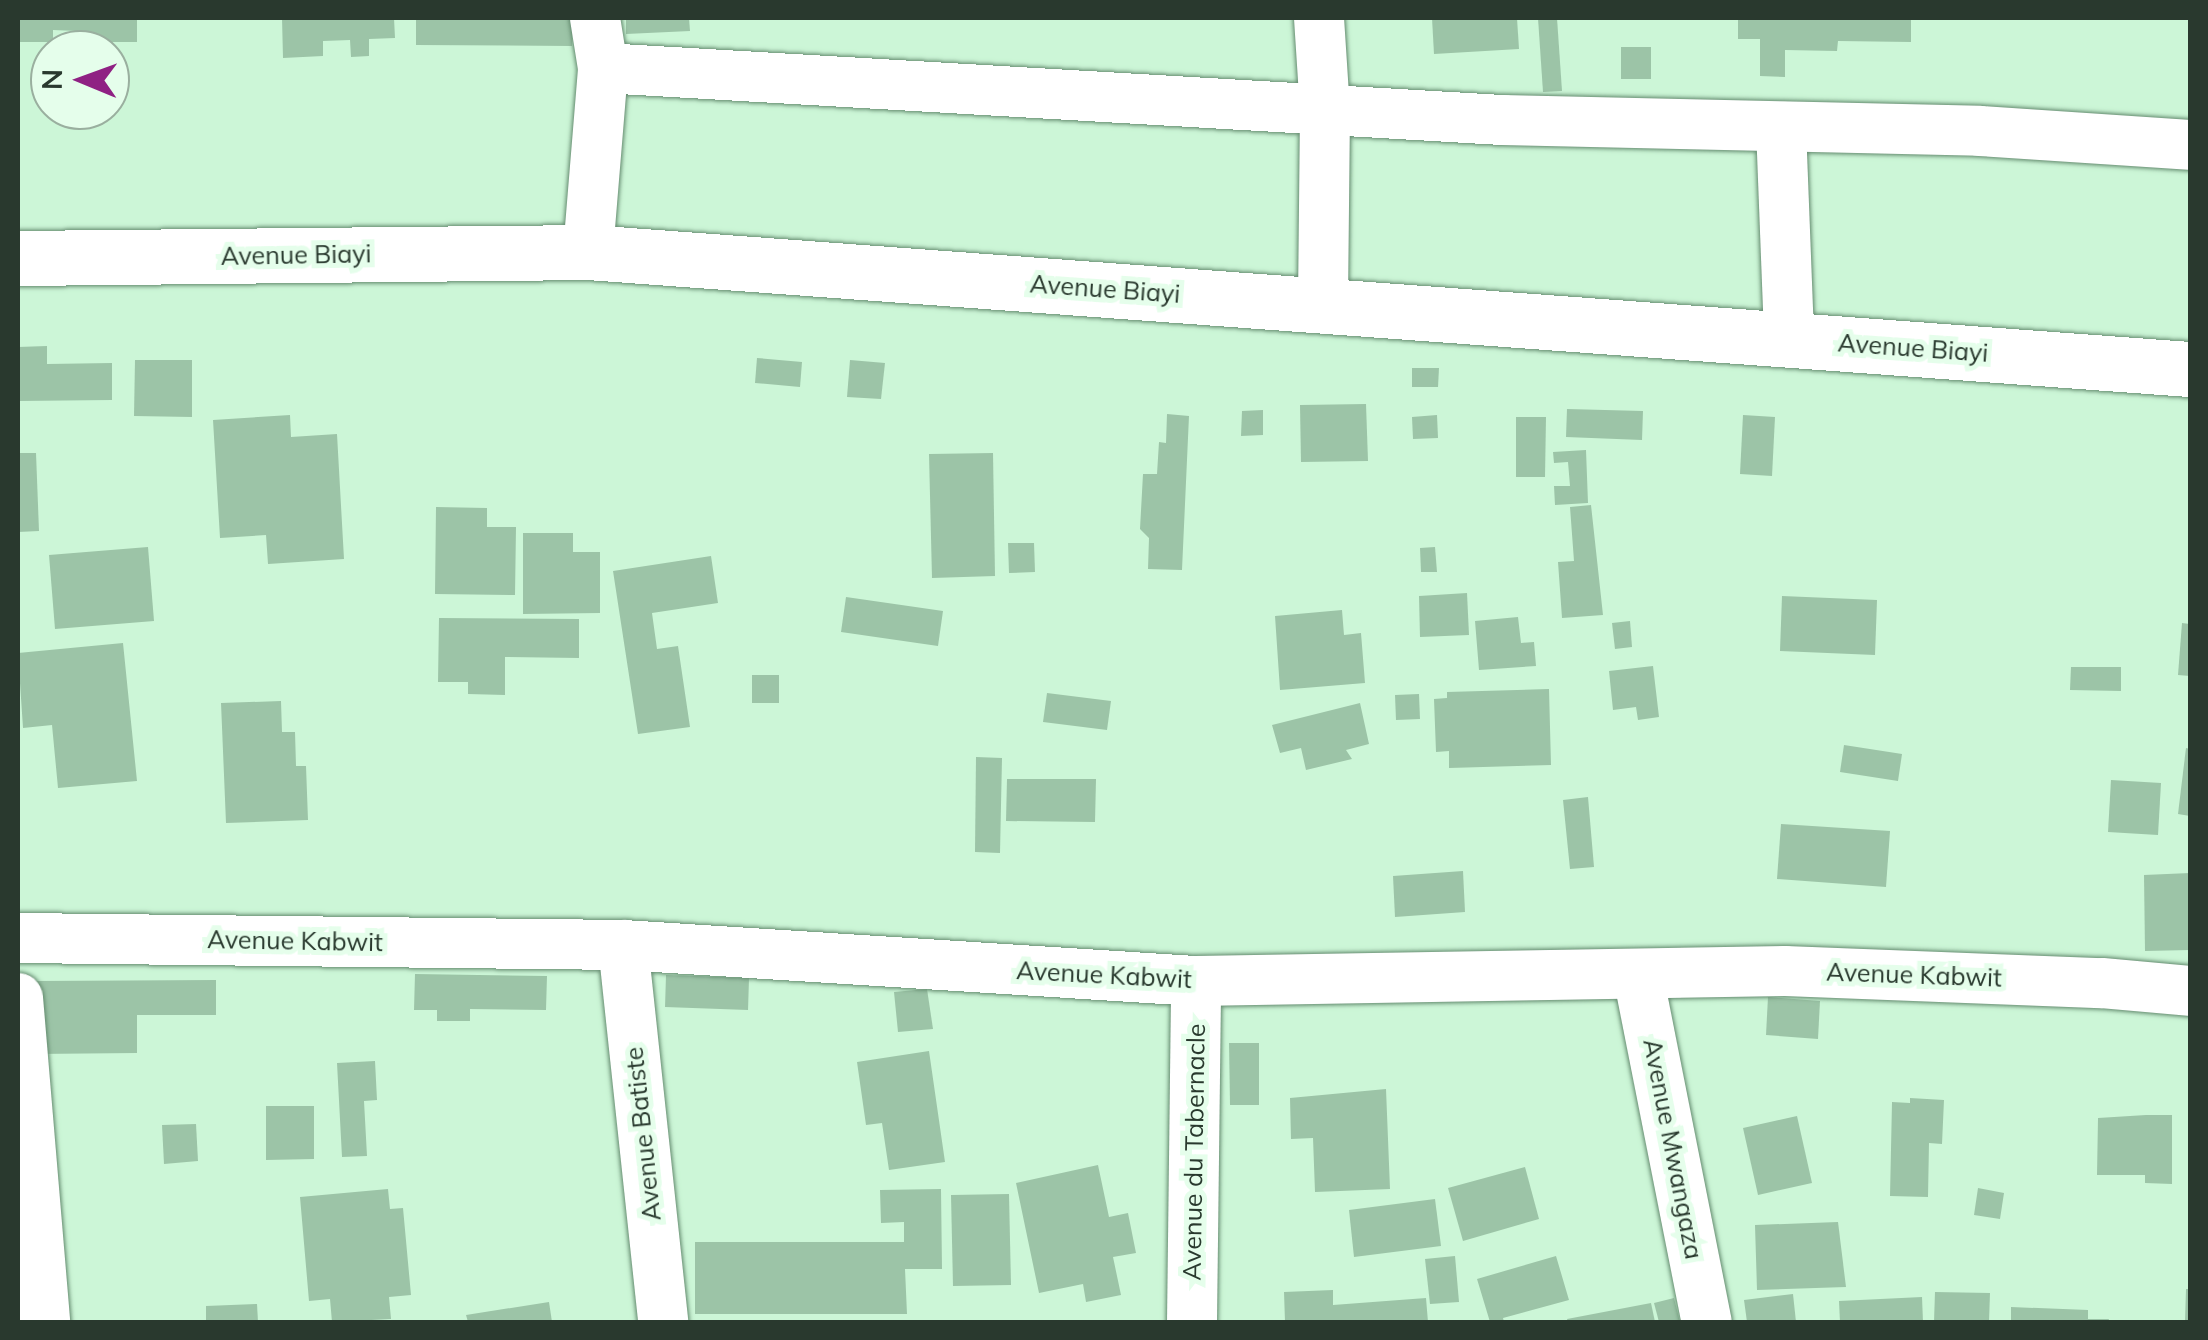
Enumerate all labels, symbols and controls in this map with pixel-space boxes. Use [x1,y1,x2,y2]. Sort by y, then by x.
north arrow [30,30,130,130]
text: N [34,69,69,90]
street label: Avenue Biayi [220,239,372,271]
street label: Avenue Biayi [1029,269,1181,309]
street label: Avenue Biayi [1837,328,1989,368]
street label: Avenue Kabwit [207,924,383,958]
street label: Avenue Kabwit [1015,955,1193,995]
street label: Avenue Kabwit [1826,957,2002,993]
street label: Avenue du Tabernacle [1177,1023,1211,1281]
street label: Avenue Mwangaza [1637,1036,1709,1262]
street label: Avenue Batiste [619,1046,667,1222]

